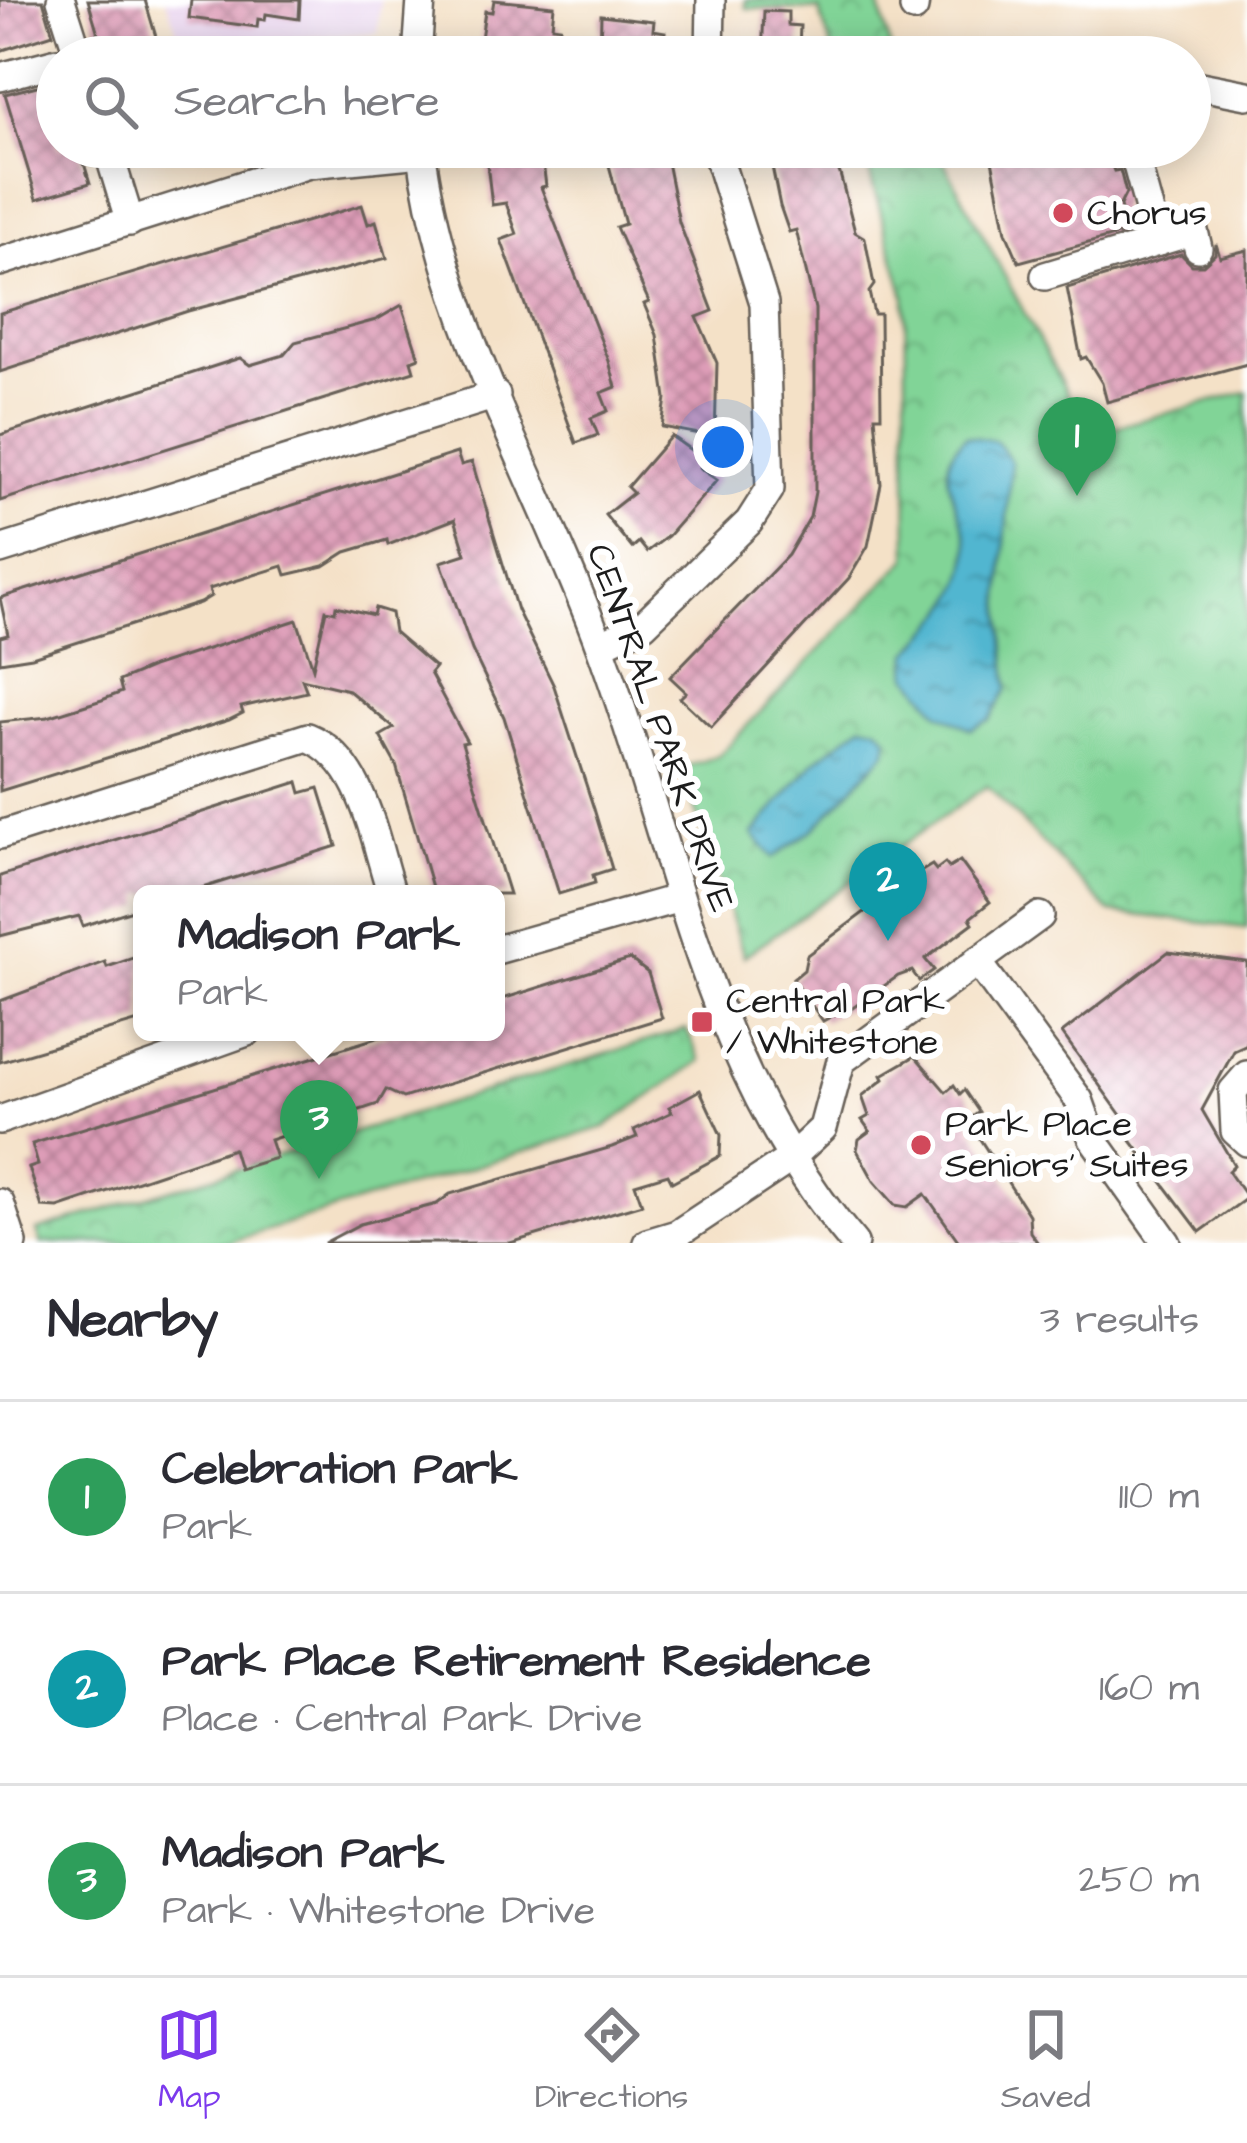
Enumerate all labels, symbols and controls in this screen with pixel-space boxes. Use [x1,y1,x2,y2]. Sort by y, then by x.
search box [36,36,1211,168]
icon: search [78,69,144,135]
text: Search here [174,71,440,133]
place label: Chorus [1087,188,1207,239]
marker: Chorus [1050,200,1076,226]
pin: 1 [1038,397,1116,496]
your location [693,417,753,477]
street label: CENTRAL PARK DRIVE [573,537,747,919]
pin: 2 [849,842,927,941]
popup [133,885,505,1041]
text: Madison Park [178,905,460,967]
text: Park [178,967,268,1021]
place label: Central Park / Whitestone [726,976,945,1068]
marker: Central Park / Whitestone [689,1009,715,1035]
pin: 3 [280,1080,358,1179]
place label: Park Place Seniors' Suites [945,1099,1188,1191]
marker: Park Place Seniors' Suites [908,1132,934,1158]
text: Nearby [48,1286,218,1357]
text: 3 results [1040,1294,1199,1348]
text: Celebration Park [162,1439,518,1501]
text: 1 [85,1470,90,1524]
text: 110 m [1118,1470,1199,1524]
text: Park [162,1501,252,1555]
text: Park Place Retirement Residence [162,1631,871,1693]
text: 2 [76,1662,98,1716]
text: 160 m [1099,1662,1199,1716]
text: Place · Central Park Drive [162,1693,642,1747]
text: Madison Park [162,1823,444,1885]
text: 3 [77,1854,97,1908]
text: 250 m [1078,1854,1199,1908]
text: Park · Whitestone Drive [162,1885,595,1939]
tab: Map [156,2002,222,2120]
tab: Directions [535,2002,688,2120]
tab: Saved [1001,2002,1091,2120]

